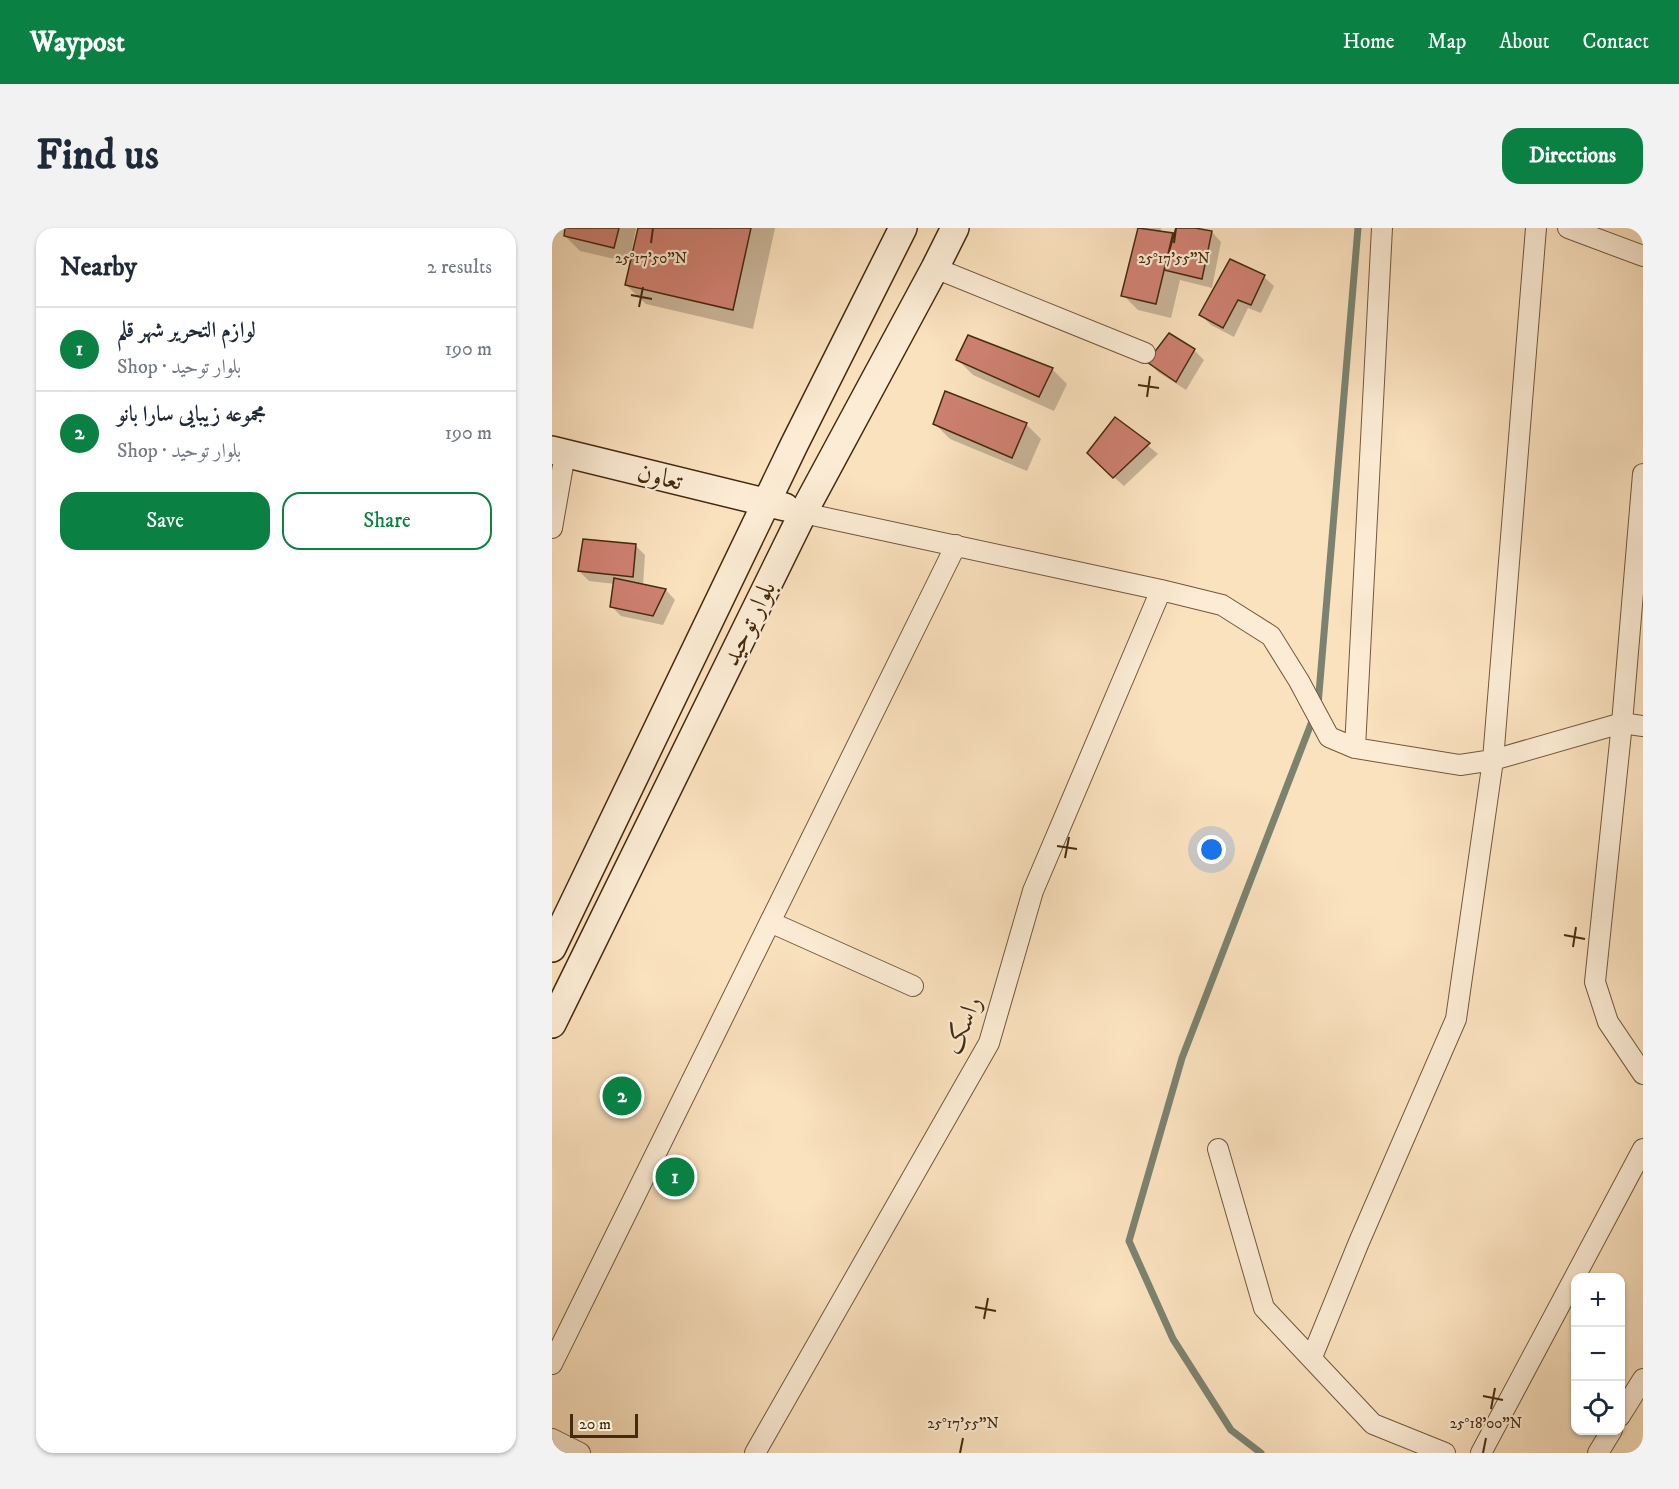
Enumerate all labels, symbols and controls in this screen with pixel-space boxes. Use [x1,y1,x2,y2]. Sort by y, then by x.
text: Waypost [30,25,125,60]
text: Home [1343,29,1395,55]
text: Map [1428,29,1466,55]
text: About [1499,29,1550,55]
text: Contact [1583,29,1649,55]
button: Directions [1502,128,1643,184]
text: Find us [36,130,159,182]
text: 25°17'50"N [615,249,687,268]
text: 25°17'55"N [1138,249,1210,268]
text: Nearby [60,251,137,284]
text: 2 results [427,255,492,280]
text: لوازم التحریر شهر قلم [117,317,256,344]
text: 1 [76,337,83,362]
text: 190 m [445,337,492,362]
text: Shop · بلوار توحید [117,355,241,380]
text: مجموعه زیبایی سارا بانو [117,401,266,428]
text: 2 [75,421,84,446]
text: 190 m [445,421,492,446]
text: Shop · بلوار توحید [117,439,241,464]
street label: تعاون [634,456,687,499]
button: Save [60,492,270,550]
button: Share [282,492,492,550]
street label: بلوار توحید [715,576,784,672]
your location [1197,835,1226,864]
street label: راسک [937,991,990,1060]
pin: 2 [602,1074,642,1118]
pin: 1 [656,1154,694,1200]
map controls [1571,1273,1625,1435]
button: + [1571,1273,1625,1327]
button: − [1571,1327,1625,1381]
button: locate [1571,1381,1625,1435]
scale bar [570,1411,638,1438]
text: 20 m [579,1414,611,1434]
text: 25°17'55"N [927,1414,999,1433]
text: 25°18'00"N [1450,1414,1522,1433]

